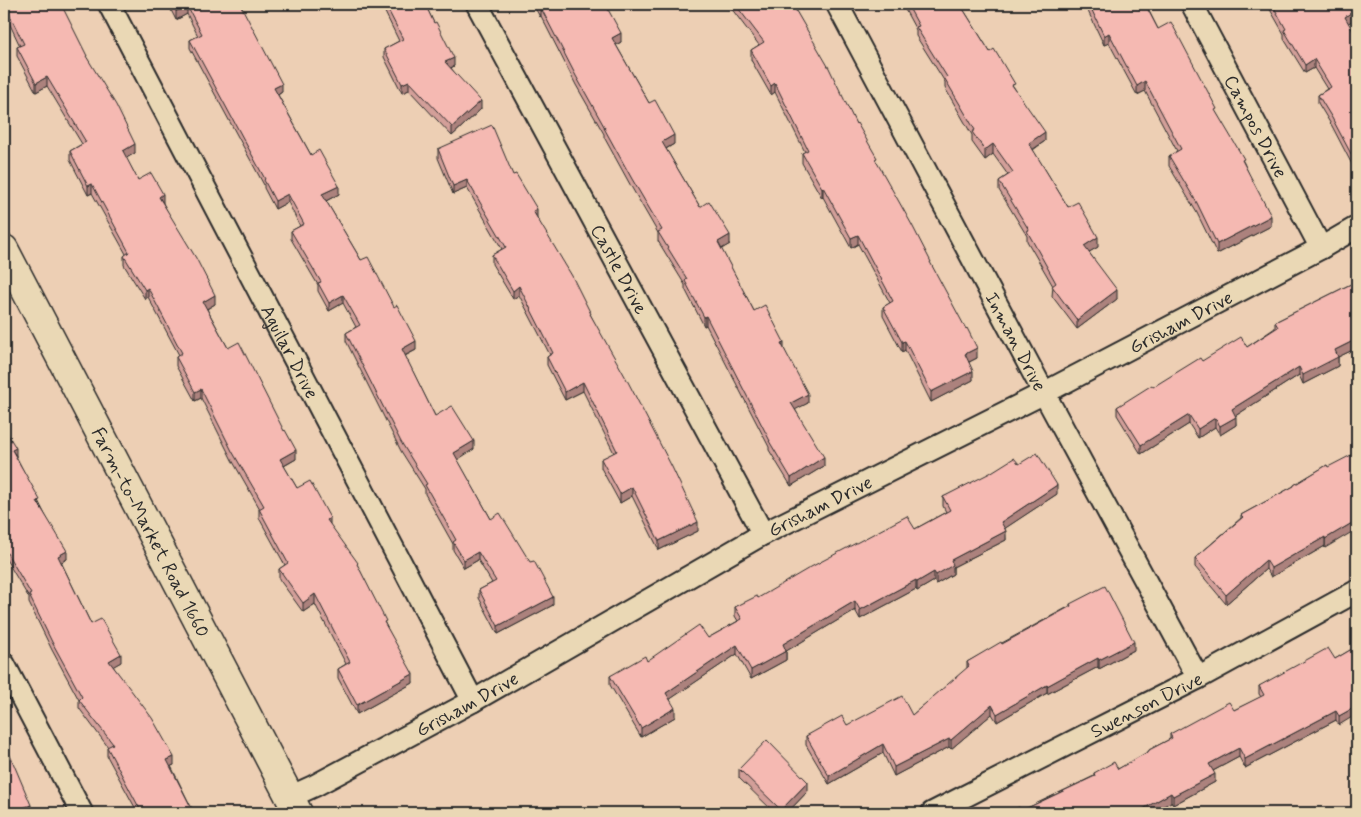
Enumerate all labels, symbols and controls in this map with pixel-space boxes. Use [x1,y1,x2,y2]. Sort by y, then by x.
street label: Campos Drive [1218,71,1293,183]
street label: Castle Drive [584,220,653,319]
street label: Grisham Drive [1125,285,1237,360]
street label: Inman Drive [979,288,1052,396]
street label: Aguilar Drive [254,301,324,403]
street label: Farm-to-Market Road 1660 [85,423,215,642]
street label: Grisham Drive [764,470,877,543]
street label: Grisham Drive [412,666,523,743]
street label: Swenson Drive [1086,667,1207,745]

